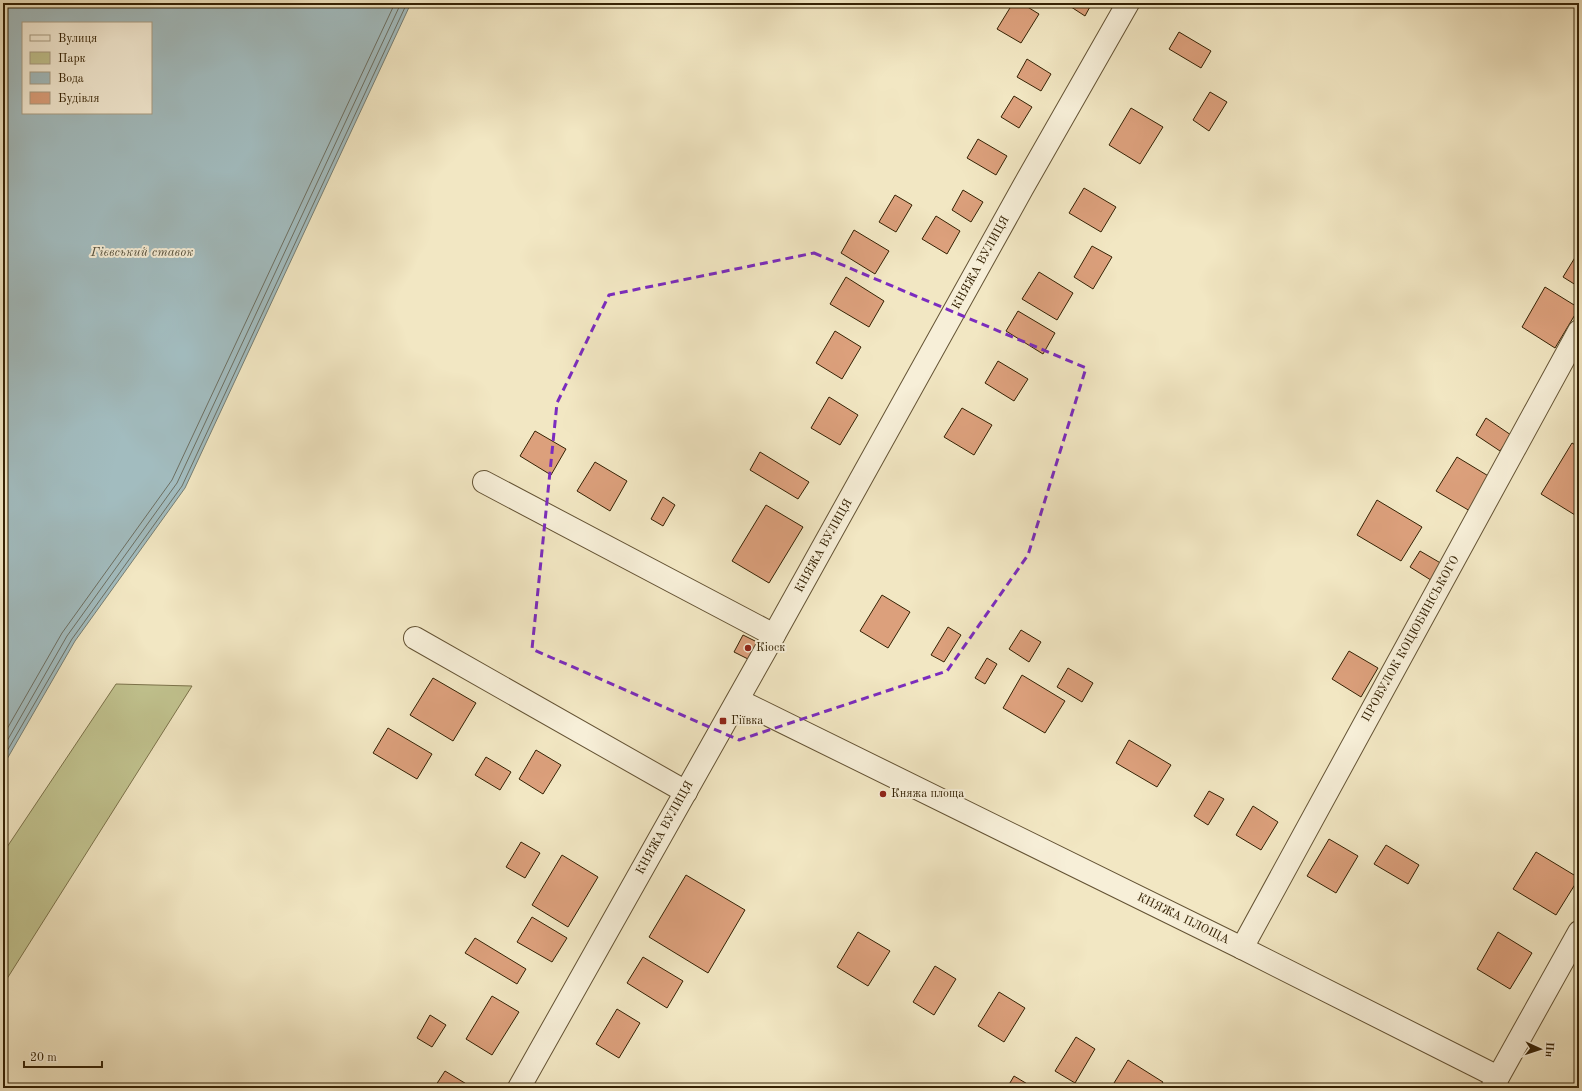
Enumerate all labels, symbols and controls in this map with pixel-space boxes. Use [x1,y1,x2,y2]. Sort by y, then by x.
legend [22,22,152,114]
text: Вулиця [58,33,97,45]
text: Парк [58,53,86,65]
text: Вода [58,73,84,85]
text: Будівля [58,92,100,105]
street label: КНЯЖА ВУЛИЦЯ [950,214,1012,312]
water label: Гієвський ставок [90,246,193,259]
street label: КНЯЖА ВУЛИЦЯ [793,497,855,595]
street label: ПРОВУЛОК КОЦЮБИНСЬКОГО [1360,554,1462,724]
place label: Кіоск [756,641,785,654]
marker: Кіоск [743,643,753,653]
place label: Гіївка [731,714,763,727]
marker: Гіївка [718,716,728,726]
street label: КНЯЖА ВУЛИЦЯ [634,779,696,877]
place label: Княжа площа [891,788,964,800]
marker: Княжа площа [878,789,888,799]
street label: КНЯЖА ПЛОЩА [1135,891,1231,947]
north arrow [1520,1029,1560,1069]
text: Пн [1543,1042,1554,1057]
scale bar [24,1043,102,1069]
text: 20 m [30,1052,57,1064]

